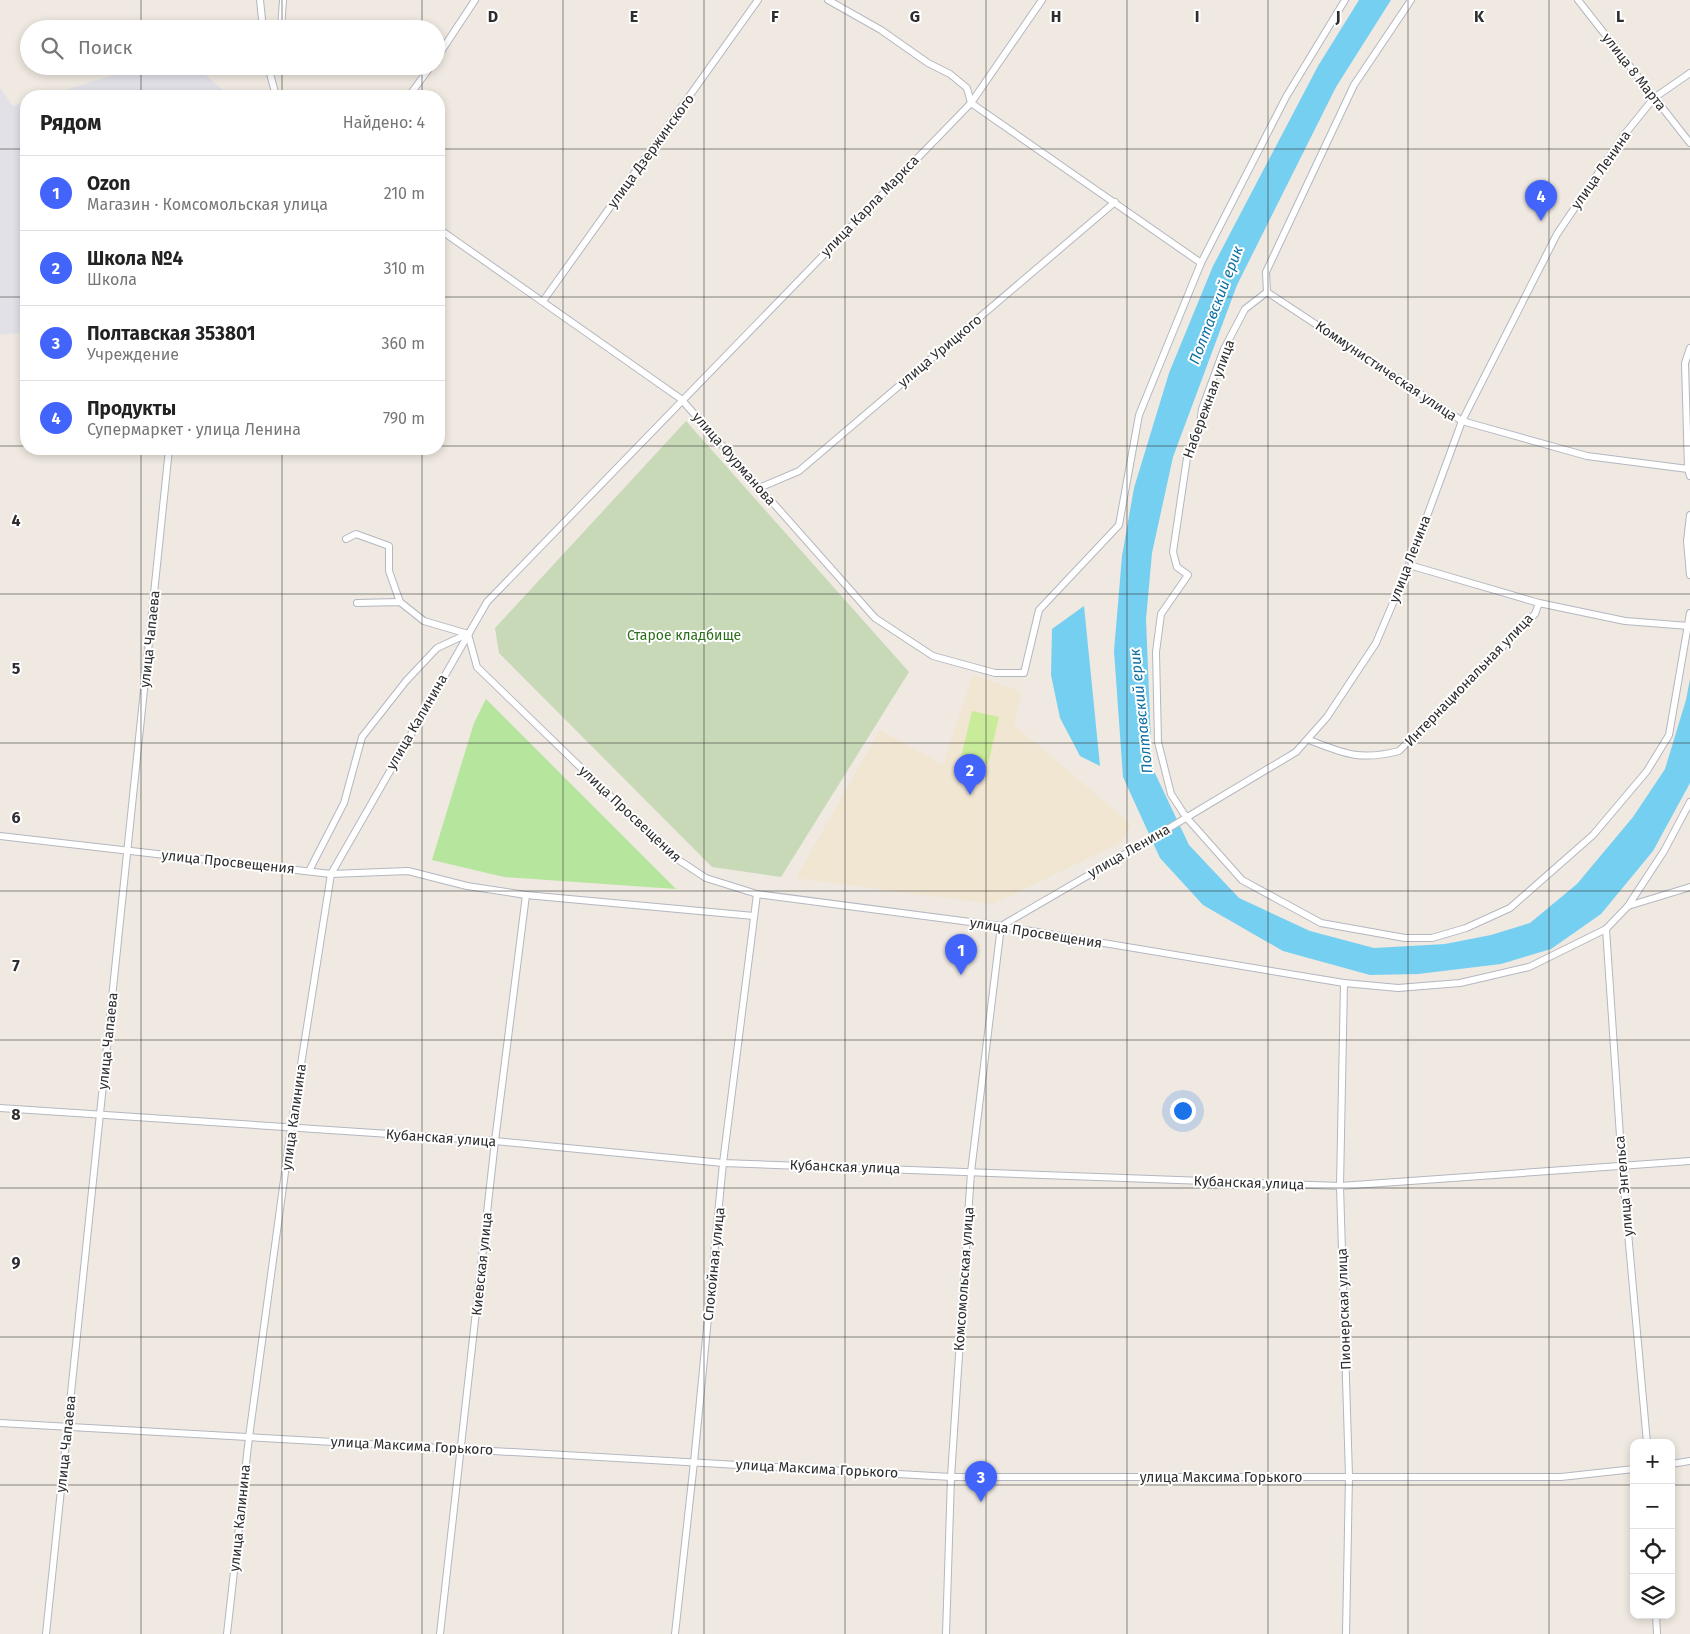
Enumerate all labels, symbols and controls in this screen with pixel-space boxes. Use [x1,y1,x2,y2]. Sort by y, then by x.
text: D [488,7,498,26]
text: E [630,7,638,26]
text: F [771,7,779,26]
text: G [910,7,920,26]
text: H [1051,7,1061,26]
text: I [1195,7,1199,26]
text: J [1334,7,1341,26]
text: K [1474,7,1485,26]
text: L [1616,7,1624,26]
search box [20,20,445,75]
street label: улица 8 Марта [1598,30,1670,114]
icon: search [38,34,66,62]
text: Поиск [78,36,132,59]
street label: улица Дзержинского [604,91,698,211]
text: Рядом [40,110,101,136]
text: Найдено: 4 [343,113,425,132]
street label: улица Ленина [1568,127,1634,213]
street label: улица Карла Маркса [817,152,923,260]
text: Ozon [87,172,131,195]
pin: 4 [1525,180,1557,221]
text: 1 [52,184,60,203]
text: 210 m [384,184,425,203]
text: Магазин · Комсомольская улица [87,195,328,214]
water label: Полтавский ерик [1185,243,1247,367]
text: Школа №4 [87,247,183,270]
text: 2 [52,259,60,278]
text: 310 m [384,259,425,278]
text: Школа [87,270,137,289]
street label: улица Урицкого [895,311,985,391]
street label: Коммунистическая улица [1312,317,1460,425]
text: Полтавская 353801 [87,322,255,345]
text: 3 [52,334,60,353]
text: 360 m [382,334,425,353]
street label: Набережная улица [1180,337,1238,461]
text: Учреждение [87,345,179,364]
text: Продукты [87,397,176,420]
text: 4 [51,409,61,428]
text: 790 m [383,409,425,428]
street label: улица Фурманова [689,409,779,509]
text: Супермаркет · улица Ленина [87,420,301,439]
text: 4 [11,511,21,530]
street label: улица Ленина [1386,513,1434,605]
street label: улица Чапаева [136,589,164,689]
street label: Интернациональная улица [1401,610,1537,750]
park label: Старое кладбище [627,627,741,644]
water label: Полтавский ерик [1125,648,1157,774]
text: 5 [12,659,21,678]
street label: улица Калинина [383,671,451,773]
pin: 2 [954,754,986,795]
street label: улица Просвещения [575,762,685,866]
text: 6 [11,808,21,827]
street label: улица Ленина [1085,821,1173,881]
street label: улица Просвещения [161,847,295,877]
street label: улица Просвещения [969,914,1103,952]
pin: 1 [945,934,977,975]
text: 7 [12,956,20,975]
street label: улица Чапаева [94,991,122,1091]
street label: улица Калинина [278,1063,310,1171]
your location [1170,1098,1196,1124]
text: 8 [11,1105,21,1124]
street label: Кубанская улица [385,1126,497,1150]
street label: улица Энгельса [1611,1135,1637,1237]
street label: Кубанская улица [789,1157,901,1177]
street label: Кубанская улица [1193,1173,1305,1193]
street label: Спокойная улица [700,1206,728,1322]
street label: Комсомольская улица [950,1206,978,1352]
street label: Киевская улица [468,1211,496,1317]
street label: Пионерская улица [1333,1248,1355,1370]
text: 9 [12,1253,21,1272]
street label: улица Чапаева [52,1394,80,1494]
street label: улица Максима Горького [330,1433,494,1459]
map controls [1630,1439,1675,1619]
button: + [1630,1439,1675,1484]
street label: улица Максима Горького [735,1456,899,1482]
pin: 3 [965,1461,997,1502]
street label: улица Калинина [226,1464,254,1572]
street label: улица Максима Горького [1140,1469,1302,1486]
button: − [1630,1484,1675,1529]
button: locate [1630,1529,1675,1574]
button: layers [1630,1574,1675,1619]

